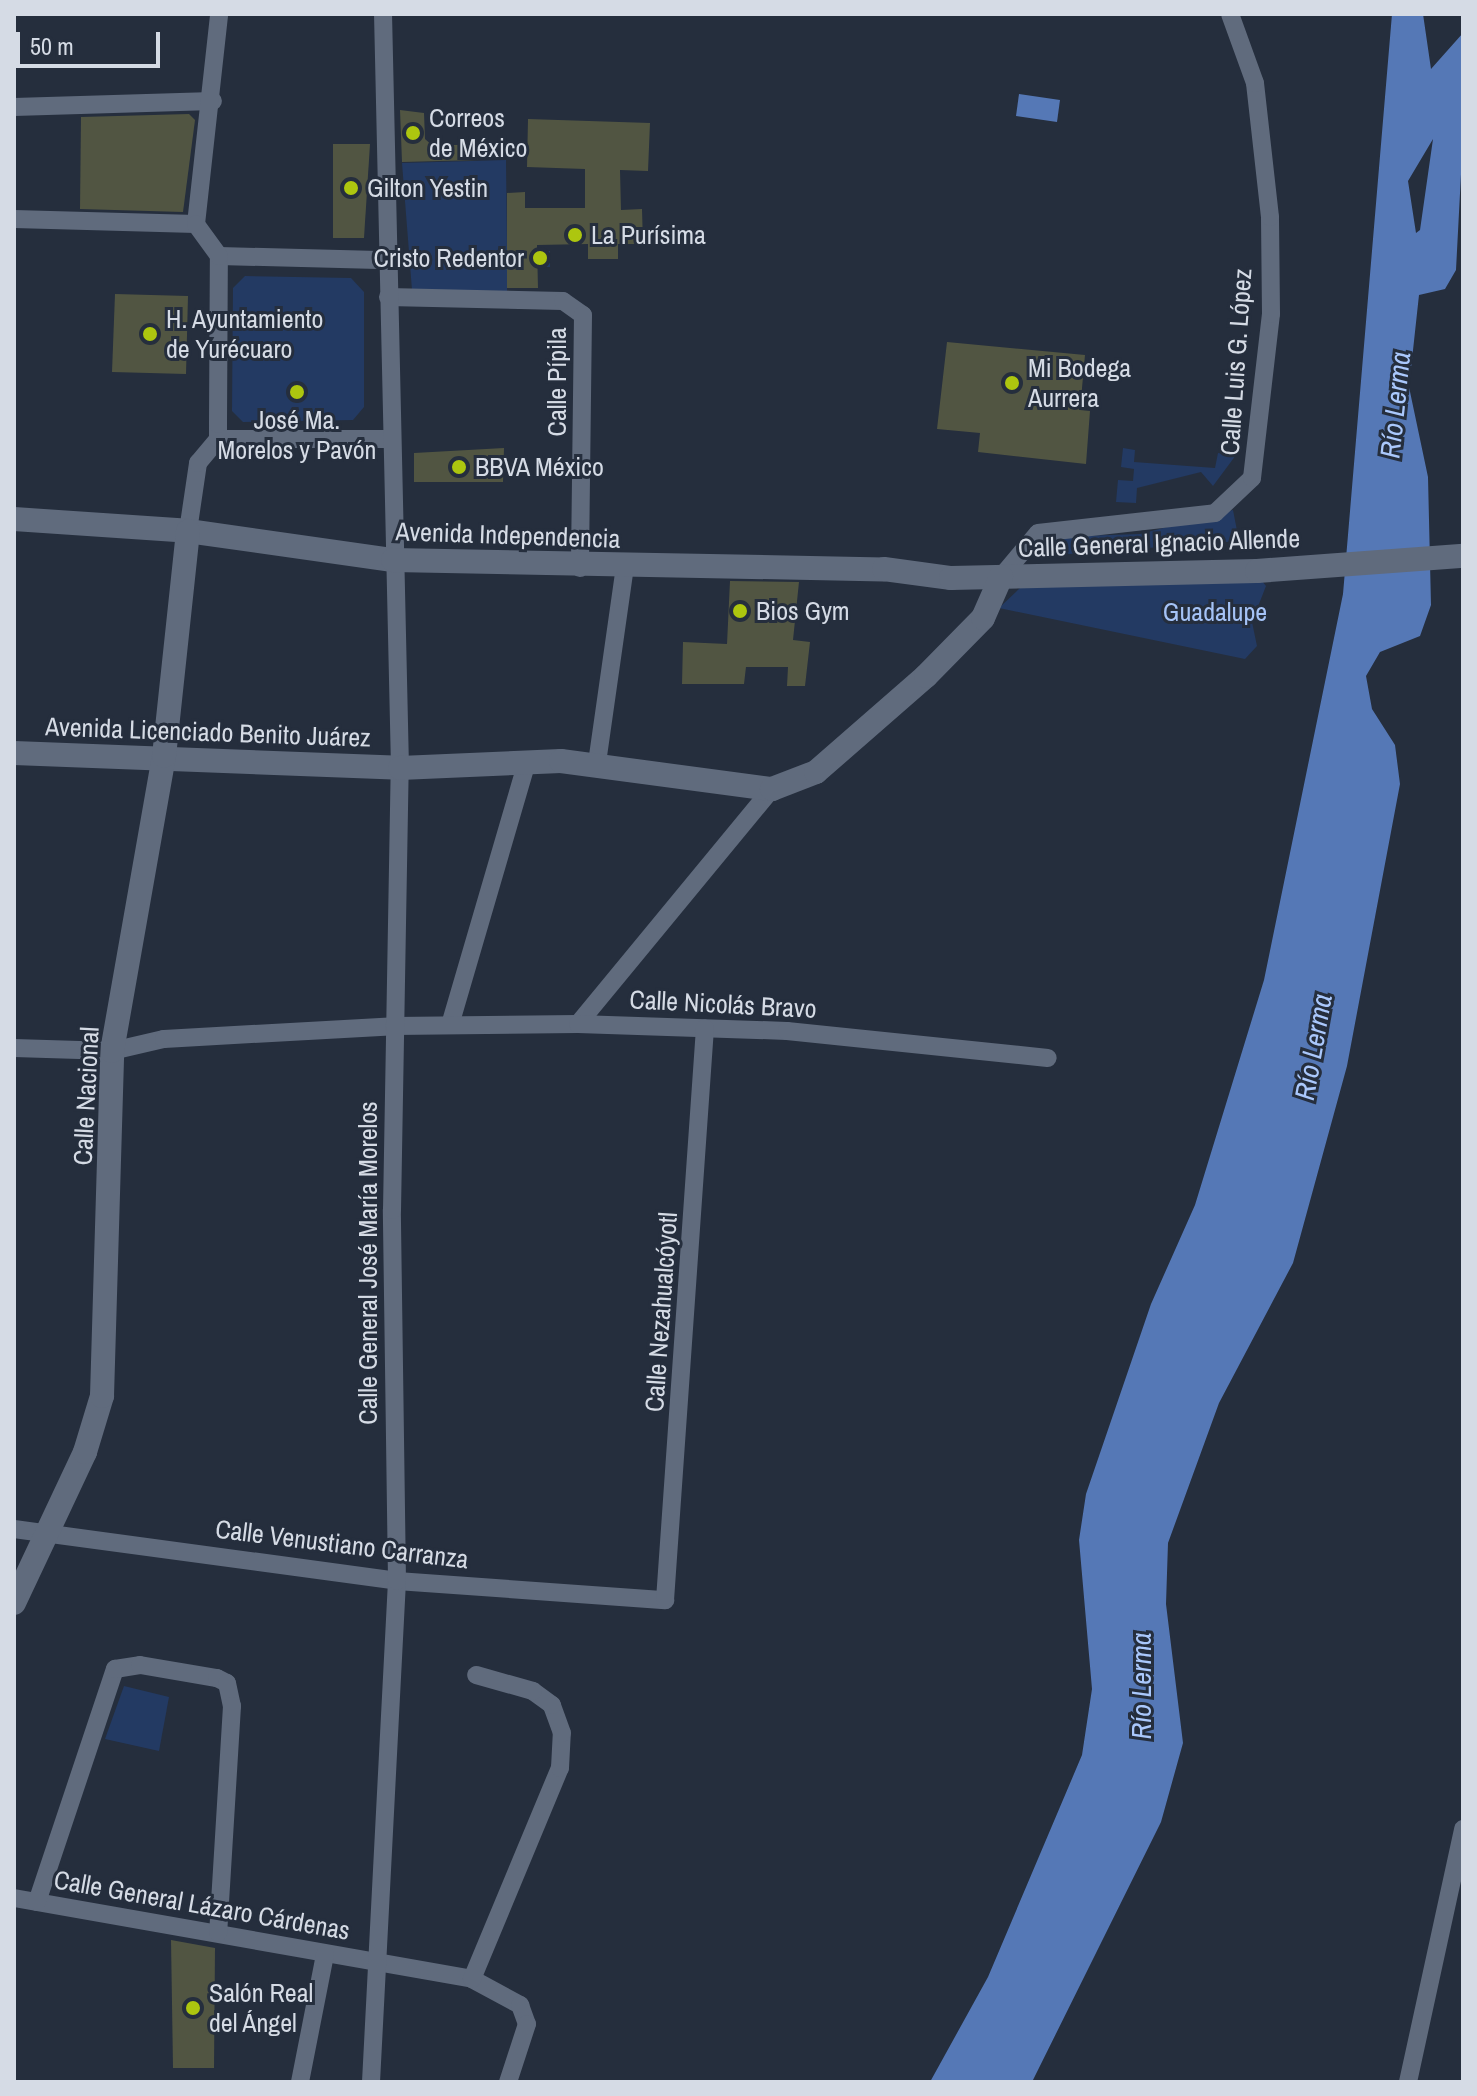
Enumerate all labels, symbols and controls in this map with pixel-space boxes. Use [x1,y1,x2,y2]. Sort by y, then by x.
scale bar [20,16,164,66]
text: 50 m [30,30,74,62]
place label: Correos de México [429,102,527,164]
marker: Correos de México [404,124,422,142]
place label: Gilton Yestin [367,172,489,204]
marker: Gilton Yestin [342,179,360,197]
place label: La Purísima [591,219,706,251]
marker: La Purísima [566,226,584,244]
place label: Cristo Redentor [374,242,524,274]
marker: Cristo Redentor [531,249,549,267]
street label: Calle Luis G. López [1214,268,1258,456]
place label: H. Ayuntamiento de Yurécuaro [166,303,324,364]
marker: H. Ayuntamiento de Yurécuaro [141,325,159,343]
street label: Calle Pípila [541,327,573,437]
water label: Río Lerma [1373,350,1417,460]
place label: Mi Bodega Aurrera [1028,352,1131,414]
marker: Mi Bodega Aurrera [1003,374,1021,392]
marker: José Ma. Morelos y Pavón [288,383,306,401]
place label: José Ma. Morelos y Pavón [218,404,376,466]
place label: BBVA México [475,451,605,483]
marker: BBVA México [450,458,468,476]
street label: Avenida Independencia [395,515,621,555]
street label: Calle General Ignacio Allende [1017,522,1301,564]
place label: Bios Gym [756,595,850,627]
park label: Guadalupe [1163,596,1267,628]
marker: Bios Gym [731,602,749,620]
street label: Avenida Licenciado Benito Juárez [45,711,371,753]
street label: Calle Nicolás Bravo [629,984,817,1024]
water label: Río Lerma [1287,991,1339,1103]
street label: Calle Nacional [67,1026,105,1166]
street label: Calle General José María Morelos [352,1101,384,1425]
street label: Calle Nezahualcóyotl [638,1211,684,1413]
street label: Calle Venustiano Carranza [214,1513,470,1575]
water label: Río Lerma [1124,1632,1158,1740]
street label: Calle General Lázaro Cárdenas [52,1864,352,1946]
place label: Salón Real del Ángel [209,1977,313,2038]
marker: Salón Real del Ángel [184,1999,202,2017]

